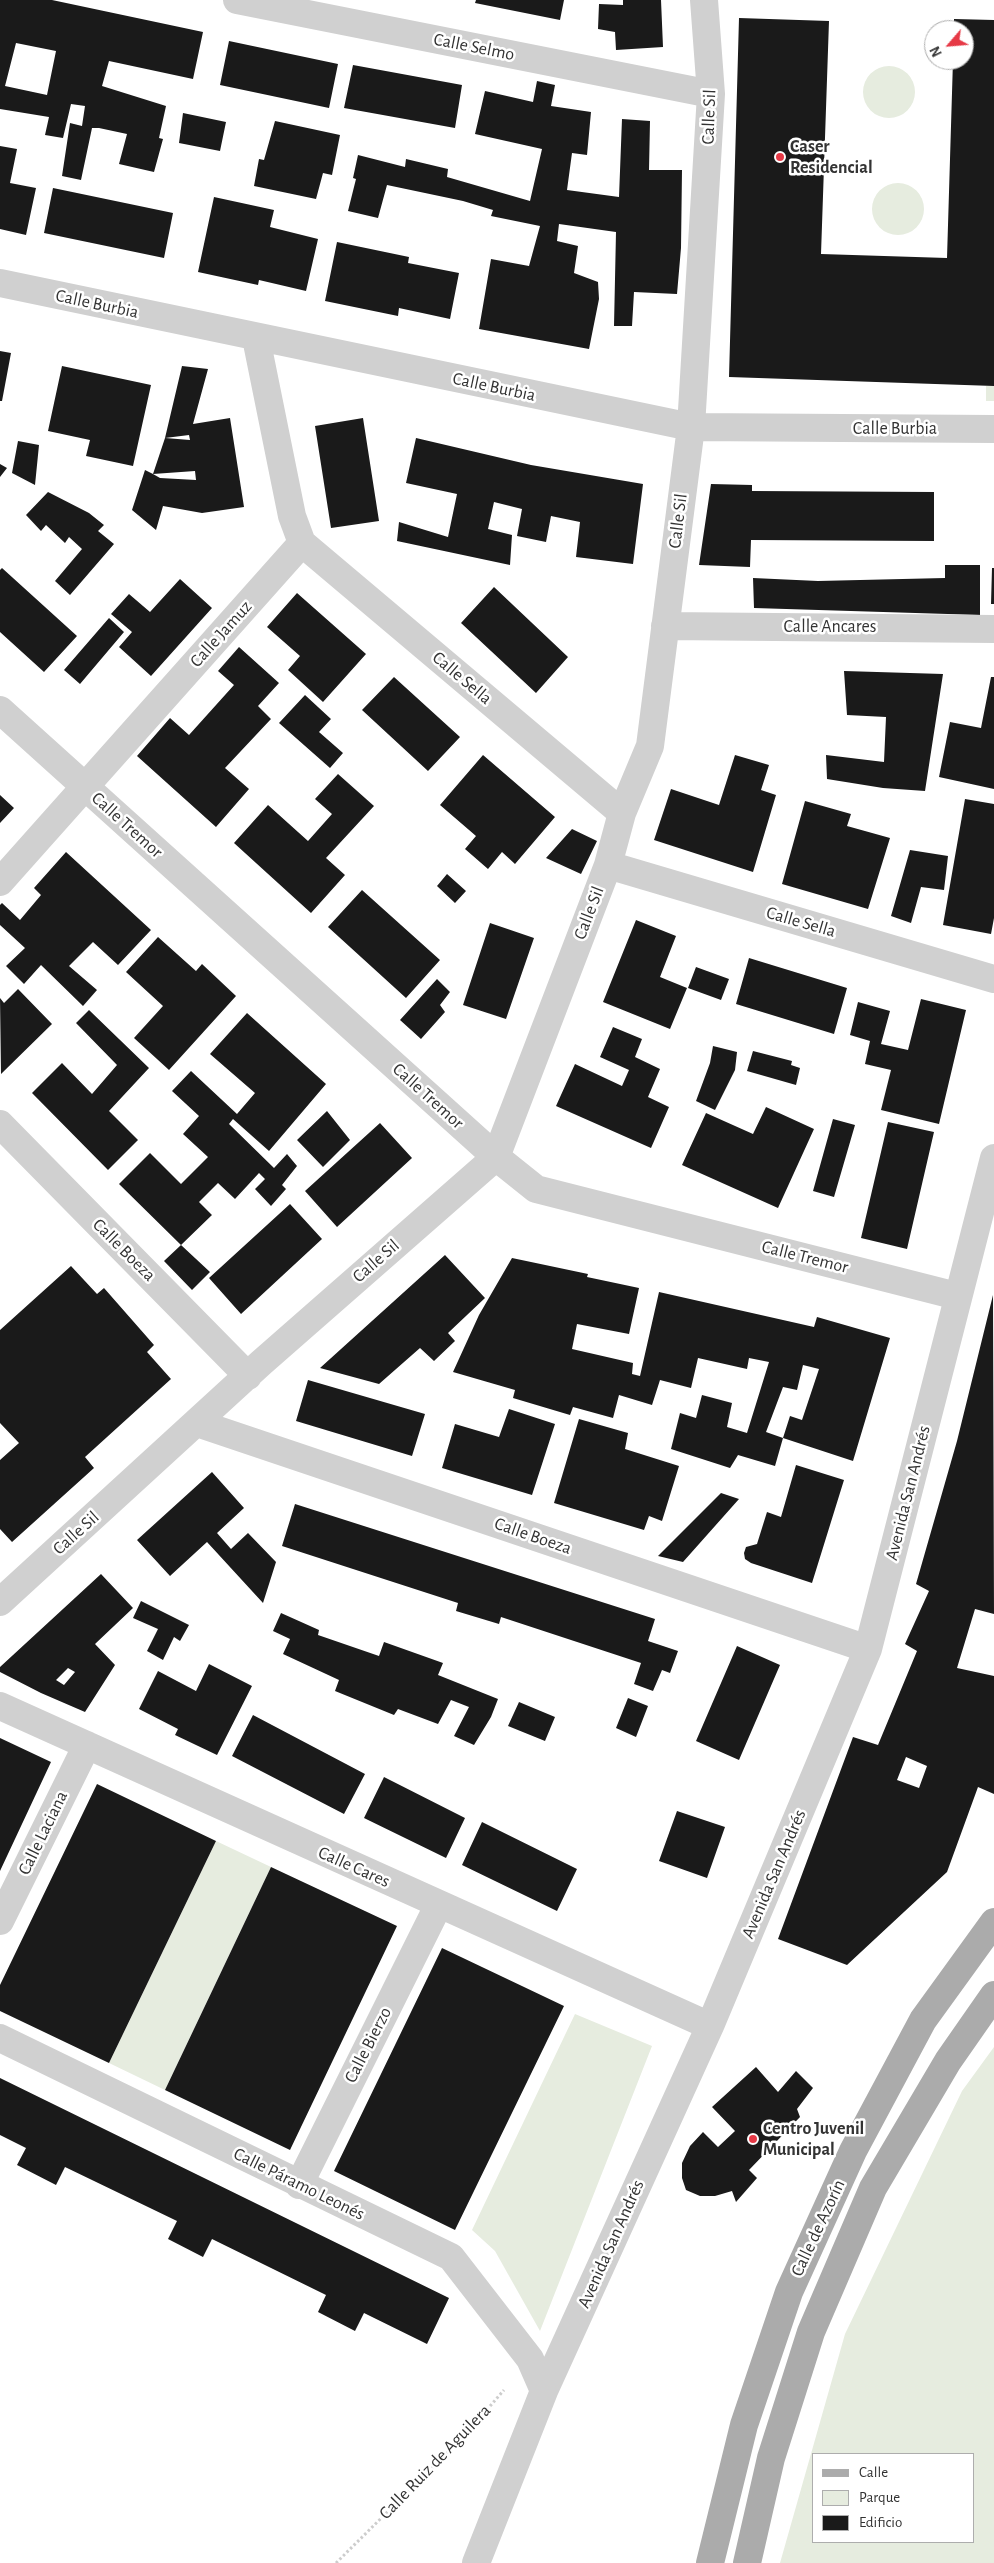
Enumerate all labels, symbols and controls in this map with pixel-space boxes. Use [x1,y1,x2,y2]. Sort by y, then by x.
north arrow [924,20,974,70]
street label: Calle Selmo [432,29,516,65]
text: N [928,44,945,59]
street label: Calle Sil [697,89,721,145]
place label: Caser Residencial [790,136,873,178]
marker: Caser Residencial [774,151,786,163]
street label: Calle Burbia [54,285,140,323]
street label: Calle Burbia [451,368,537,406]
street label: Calle Burbia [853,418,937,440]
street label: Calle Sil [664,492,692,550]
street label: Calle Jamuz [185,596,257,672]
street label: Calle Ancares [784,616,876,638]
street label: Calle Sella [428,647,496,709]
street label: Calle Tremor [87,787,167,863]
street label: Calle Sil [569,883,609,943]
street label: Calle Sella [764,902,838,942]
street label: Calle Tremor [388,1058,468,1134]
street label: Calle Boeza [88,1214,160,1286]
street label: Calle Sil [348,1235,404,1287]
street label: Calle Tremor [759,1236,851,1278]
street label: Avenida San Andrés [881,1423,935,1563]
street label: Calle Sil [48,1507,104,1559]
street label: Calle Boeza [492,1513,574,1559]
street label: Calle Laciana [13,1788,73,1878]
street label: Avenida San Andrés [737,1806,811,1942]
street label: Calle Cares [315,1842,393,1892]
street label: Calle Bierzo [340,2004,396,2086]
place label: Centro Juvenil Municipal [763,2118,864,2160]
marker: Centro Juvenil Municipal [747,2133,759,2145]
street label: Calle Páramo Leonés [230,2143,368,2225]
street label: Calle de Azorín [786,2176,850,2280]
street label: Avenida San Andrés [573,2177,649,2311]
street label: Calle Ruiz de Aguilera [375,2400,495,2524]
legend [812,2453,974,2543]
text: Calle [859,2465,888,2480]
text: Parque [859,2490,900,2505]
text: Edificio [859,2515,902,2530]

